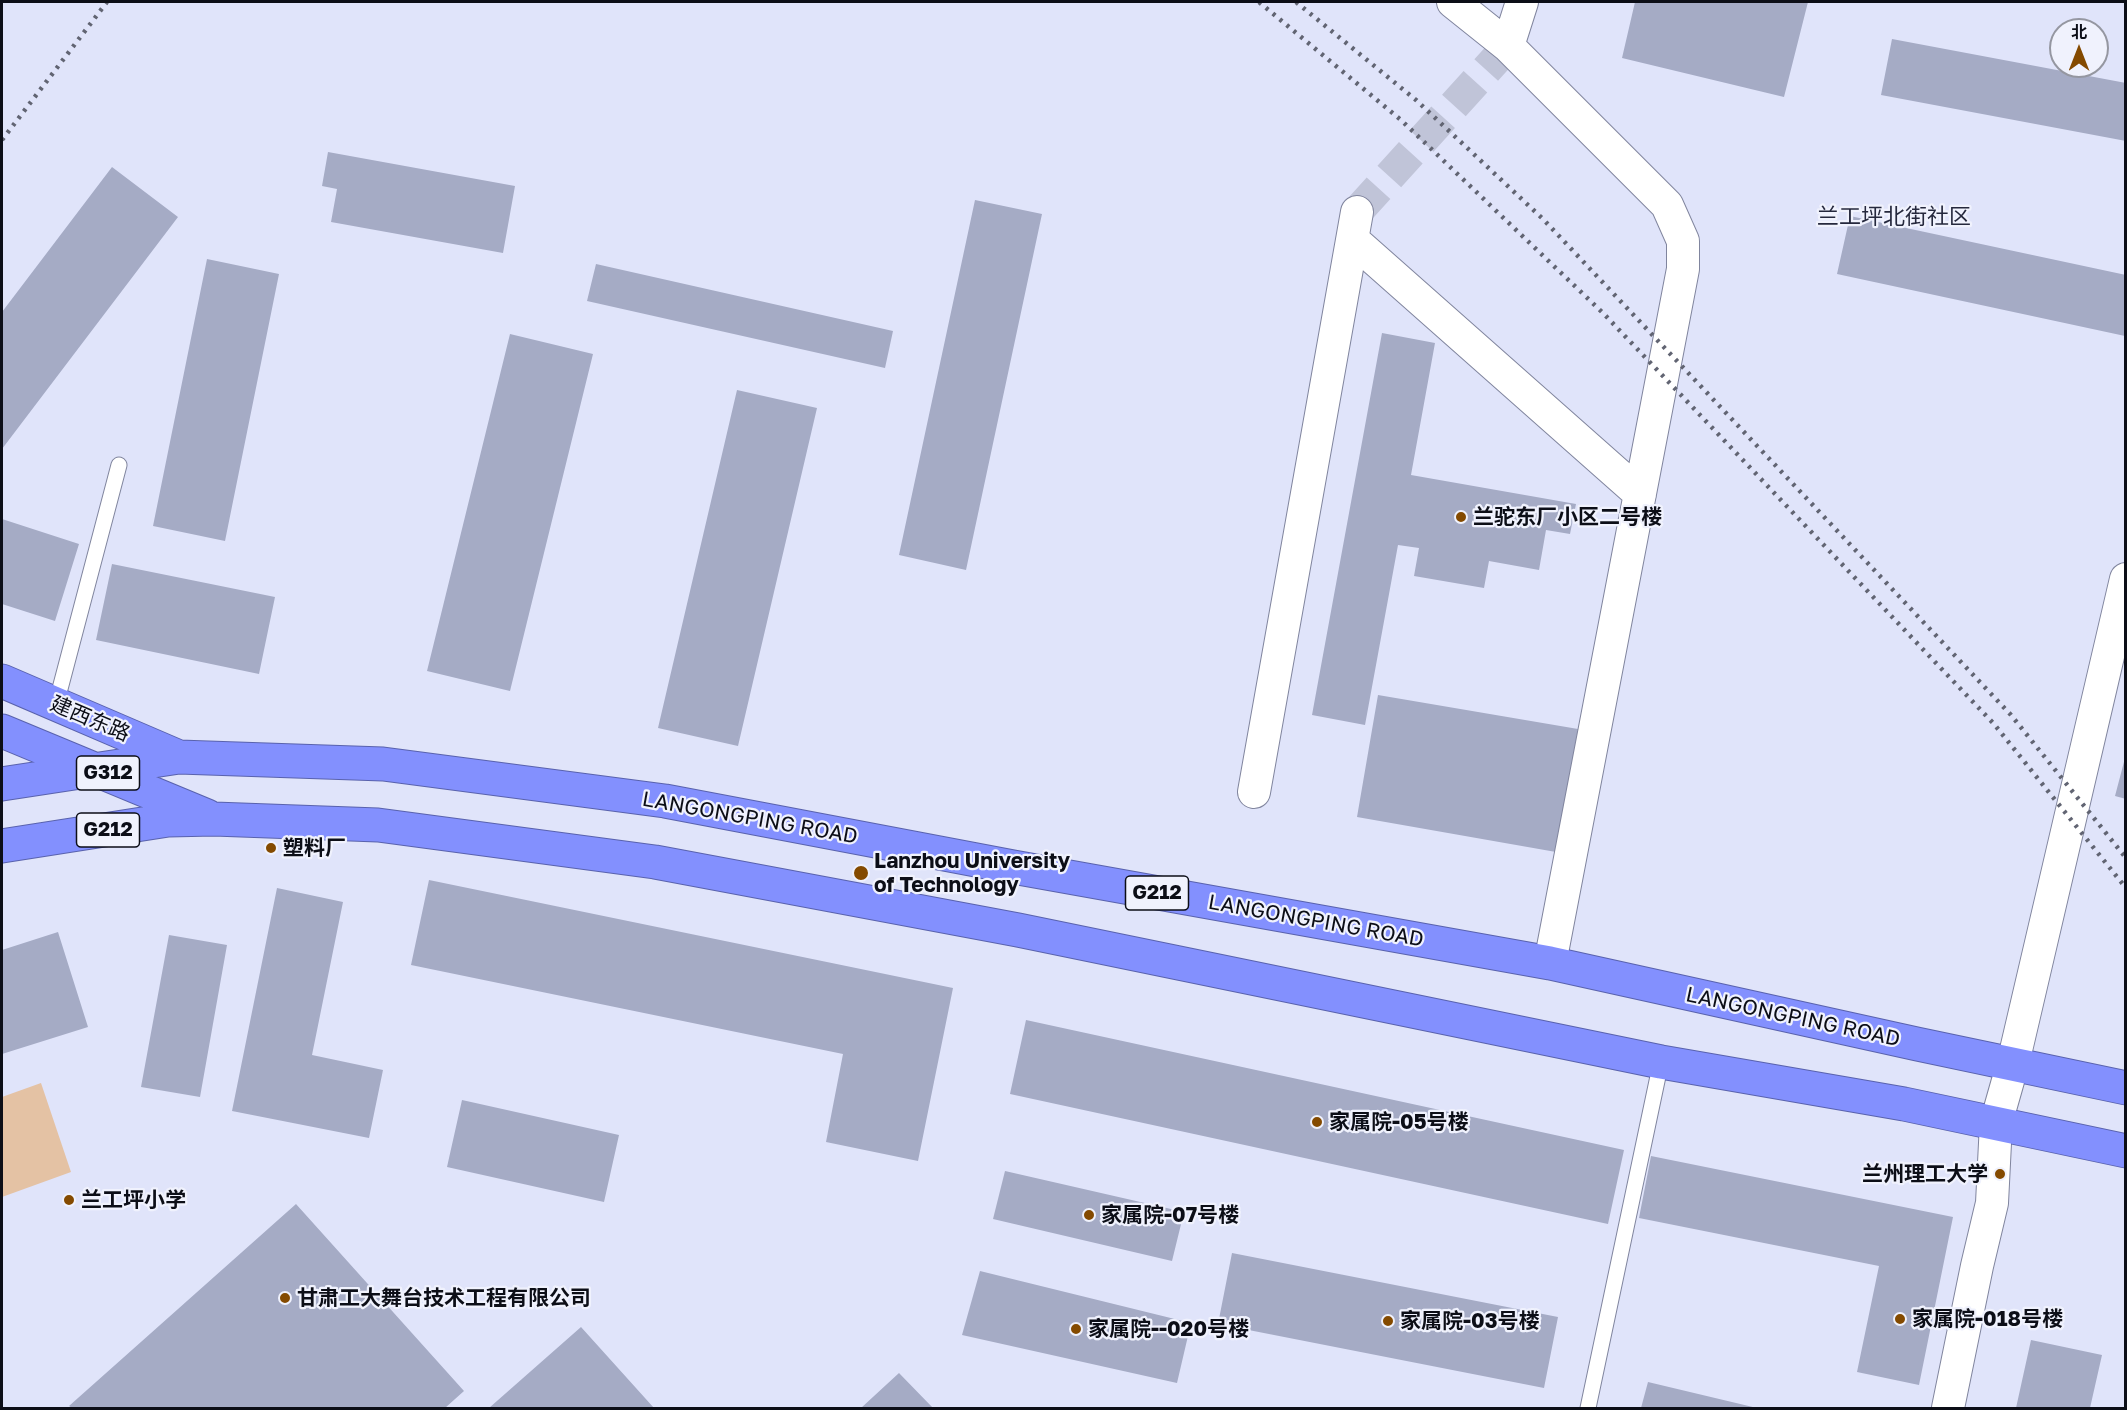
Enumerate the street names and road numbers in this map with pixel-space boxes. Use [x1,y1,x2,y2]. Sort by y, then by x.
street label: 建西东路 [46,691,134,747]
road number: G312 [76,756,140,790]
street label: LANGONGPING ROAD [640,787,860,849]
road number: G212 [76,813,140,847]
road number: G212 [1126,876,1188,910]
street label: LANGONGPING ROAD [1206,890,1426,952]
street label: LANGONGPING ROAD [1684,982,1902,1052]

